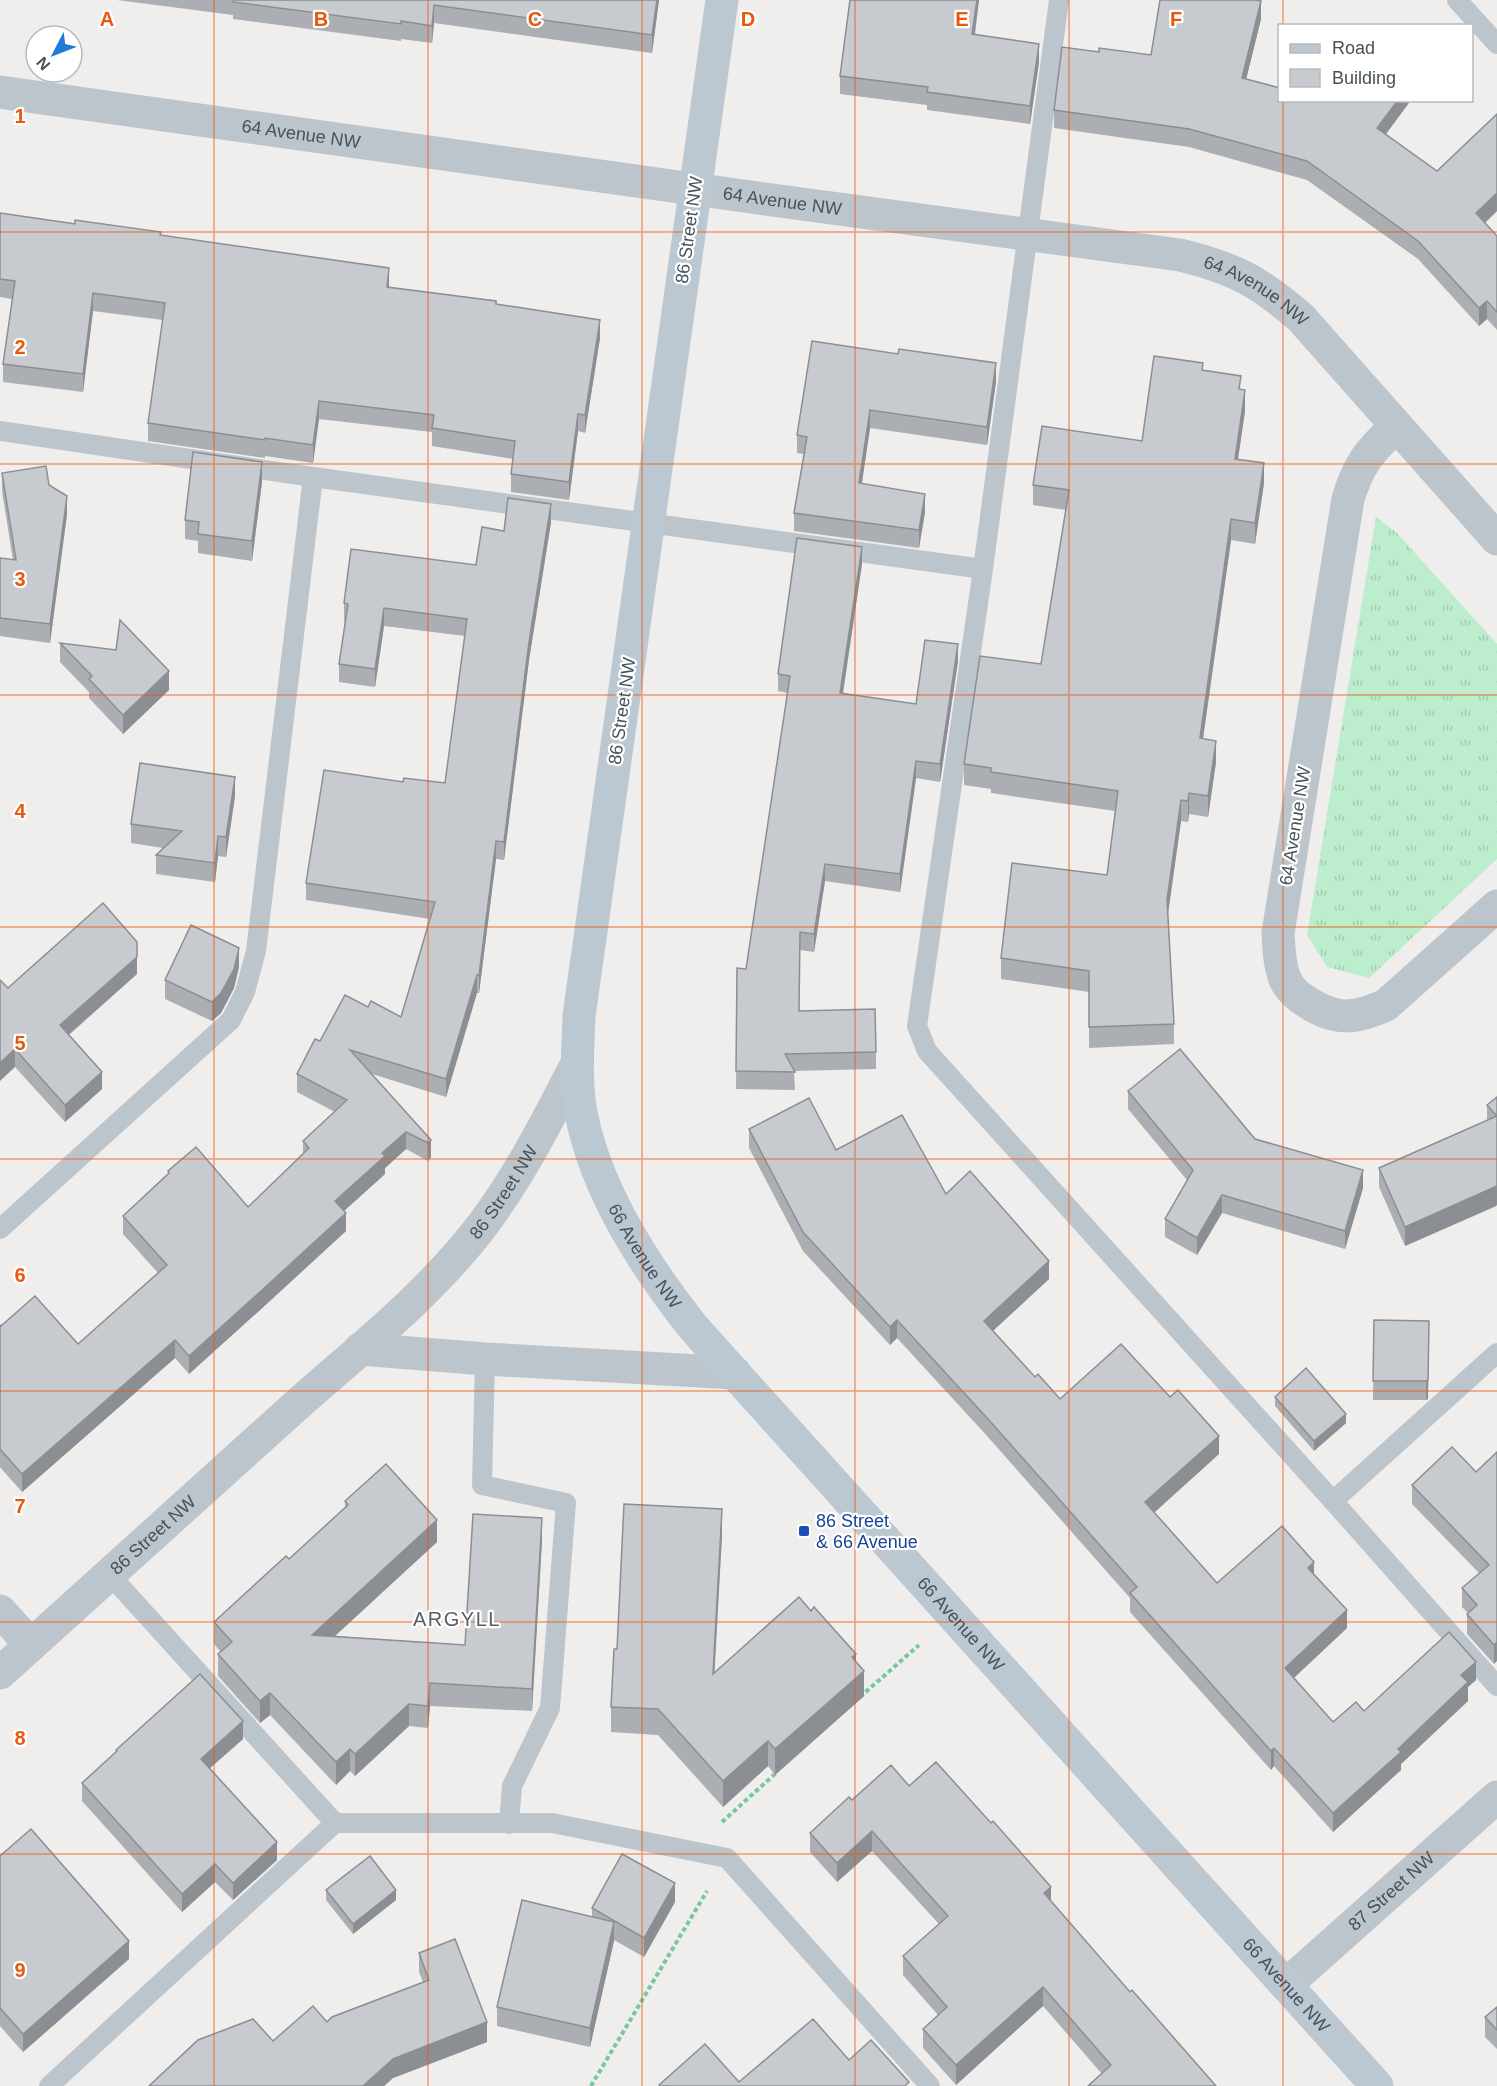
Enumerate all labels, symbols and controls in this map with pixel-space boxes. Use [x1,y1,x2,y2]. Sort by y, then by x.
text: A [100,8,114,30]
text: B [314,8,328,30]
text: C [528,8,542,30]
text: D [741,8,755,30]
text: E [955,8,969,30]
text: F [1170,8,1182,30]
north arrow [24,24,84,84]
legend [1278,24,1473,102]
text: Road [1332,38,1375,58]
text: N [33,54,53,74]
text: Building [1332,68,1396,88]
text: 1 [14,105,26,127]
street label: 64 Avenue NW [240,116,362,152]
street label: 86 Street NW [672,175,706,285]
street label: 64 Avenue NW [722,183,843,219]
street label: 64 Avenue NW [1201,252,1312,330]
text: 2 [14,336,26,358]
text: 3 [14,568,26,590]
street label: 86 Street NW [605,656,639,766]
street label: 64 Avenue NW [1276,765,1314,887]
text: 4 [14,800,26,822]
text: 5 [14,1032,26,1054]
street label: 86 Street NW [465,1142,542,1243]
street label: 66 Avenue NW [604,1201,685,1312]
text: 6 [14,1264,26,1286]
street label: 86 Street NW [106,1491,200,1579]
text: 7 [14,1495,26,1517]
place label: 86 Street & 66 Avenue [816,1511,918,1552]
marker: 86 Street & 66 Avenue [797,1524,811,1538]
street label: 66 Avenue NW [913,1573,1008,1675]
district label: ARGYLL [413,1608,501,1630]
text: 8 [14,1727,26,1749]
street label: 87 Street NW [1344,1848,1438,1935]
street label: 66 Avenue NW [1239,1934,1334,2036]
text: 9 [14,1959,26,1981]

